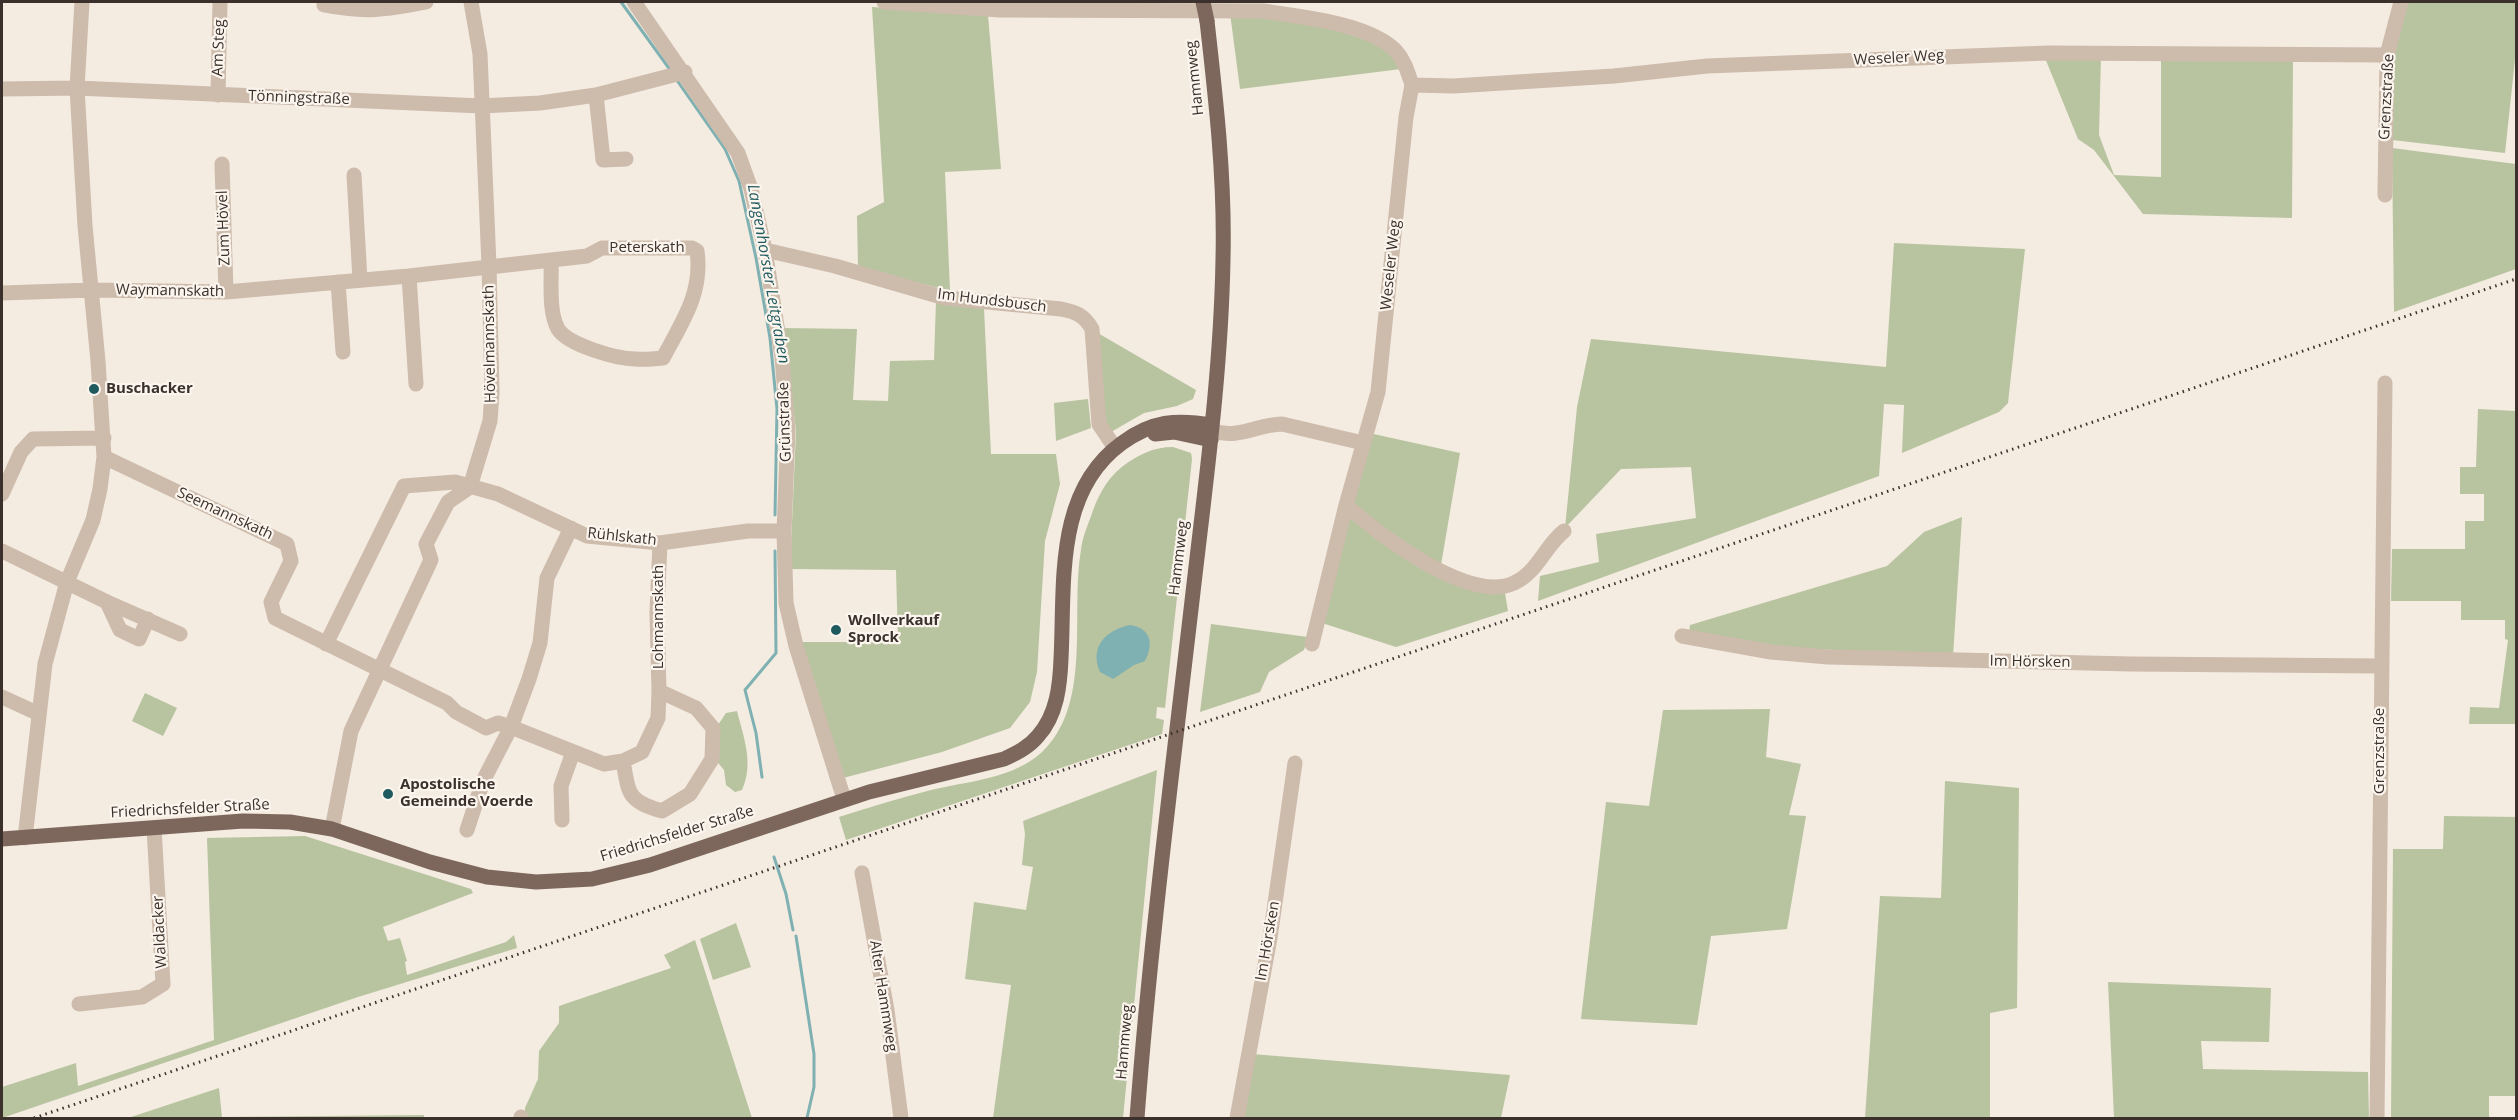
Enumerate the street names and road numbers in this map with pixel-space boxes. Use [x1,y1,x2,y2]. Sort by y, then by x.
street label: Am Steg [209,19,229,77]
street label: Hammweg [1182,40,1208,116]
street label: Weseler Weg [1853,47,1945,69]
street label: Grenzstraße [2376,53,2398,141]
street label: Tönningstraße [248,87,350,109]
street label: Zum Hövel [214,190,234,266]
street label: Weseler Weg [1377,219,1405,311]
street label: Peterskath [609,239,685,257]
street label: Waymannskath [116,281,224,301]
street label: Hövelmannskath [480,285,500,403]
street label: Im Hundsbusch [936,285,1048,317]
street label: Grünstraße [775,382,795,462]
street label: Seemannskath [174,484,276,544]
street label: Hammweg [1165,520,1193,596]
street label: Rühlskath [587,524,657,550]
street label: Lohmannskath [650,565,668,669]
street label: Im Hörsken [1989,652,2071,672]
street label: Grenzstraße [2371,708,2389,794]
street label: Friedrichsfelder Straße [110,796,270,822]
street label: Friedrichsfelder Straße [598,802,756,866]
street label: Waldacker [149,895,171,969]
street label: Im Hörsken [1252,900,1284,982]
street label: Alter Hammweg [865,939,901,1053]
street label: Hammweg [1113,1004,1137,1080]

